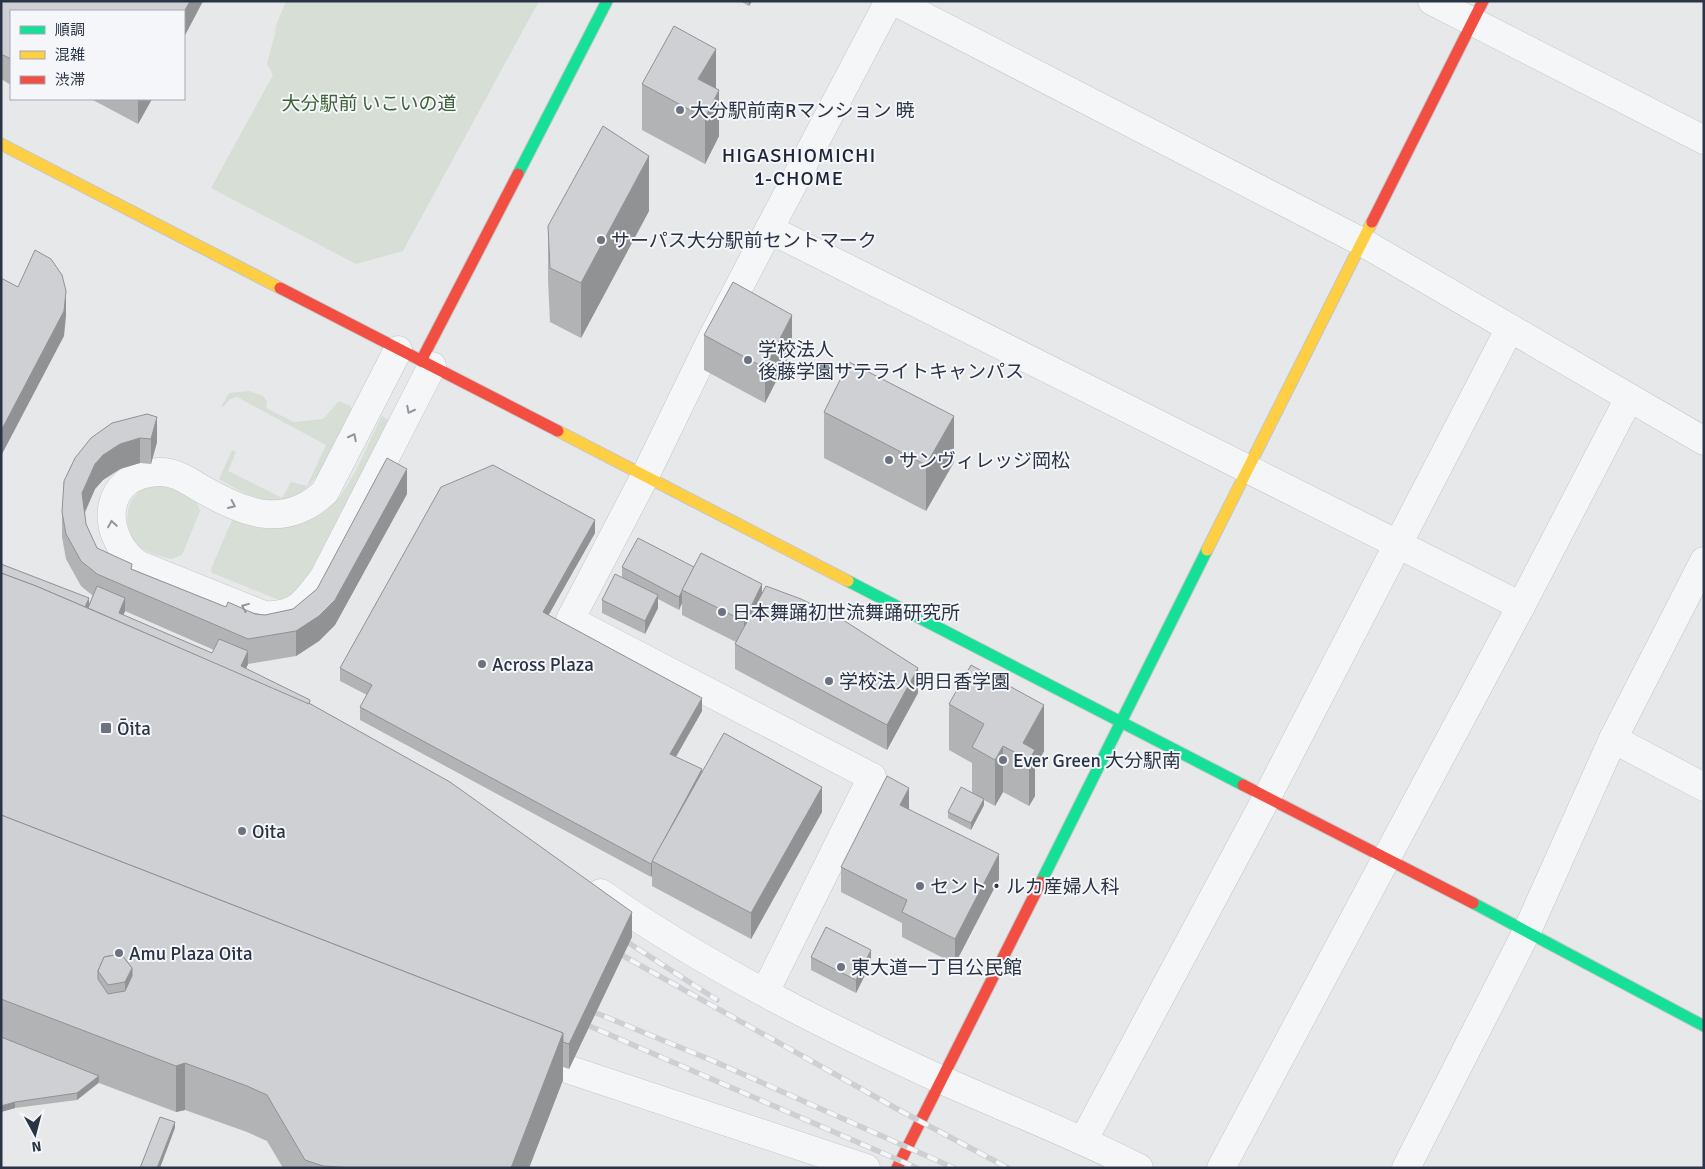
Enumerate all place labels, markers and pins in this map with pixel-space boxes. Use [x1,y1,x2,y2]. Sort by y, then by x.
place label: 大分駅前南Rマンション 暁 [690,99,915,123]
marker: 大分駅前南Rマンション 暁 [674,104,686,116]
place label: サーパス大分駅前セントマーク [611,229,877,253]
marker: サーパス大分駅前セントマーク [595,234,607,246]
place label: 学校法人 後藤学園サテライトキャンパス [758,338,1024,384]
marker: 学校法人 後藤学園サテライトキャンパス [742,354,754,366]
place label: サンヴィレッジ岡松 [899,449,1070,473]
marker: サンヴィレッジ岡松 [883,454,895,466]
place label: 日本舞踊初世流舞踊研究所 [732,601,960,625]
marker: 日本舞踊初世流舞踊研究所 [716,606,728,618]
place label: Across Plaza [492,653,594,677]
marker: Across Plaza [476,658,488,670]
place label: 学校法人明日香学園 [839,670,1010,694]
marker: 学校法人明日香学園 [823,675,835,687]
place label: Ōita [117,717,151,741]
marker: Ōita [99,721,113,735]
place label: Ever Green 大分駅南 [1013,749,1181,773]
marker: Ever Green 大分駅南 [997,754,1009,766]
place label: Oita [252,820,286,844]
marker: Oita [236,825,248,837]
place label: セント・ルカ産婦人科 [930,875,1119,899]
marker: セント・ルカ産婦人科 [914,880,926,892]
place label: Amu Plaza Oita [129,942,253,966]
marker: Amu Plaza Oita [113,947,125,959]
place label: 東大道一丁目公民館 [851,956,1022,980]
marker: 東大道一丁目公民館 [835,961,847,973]

